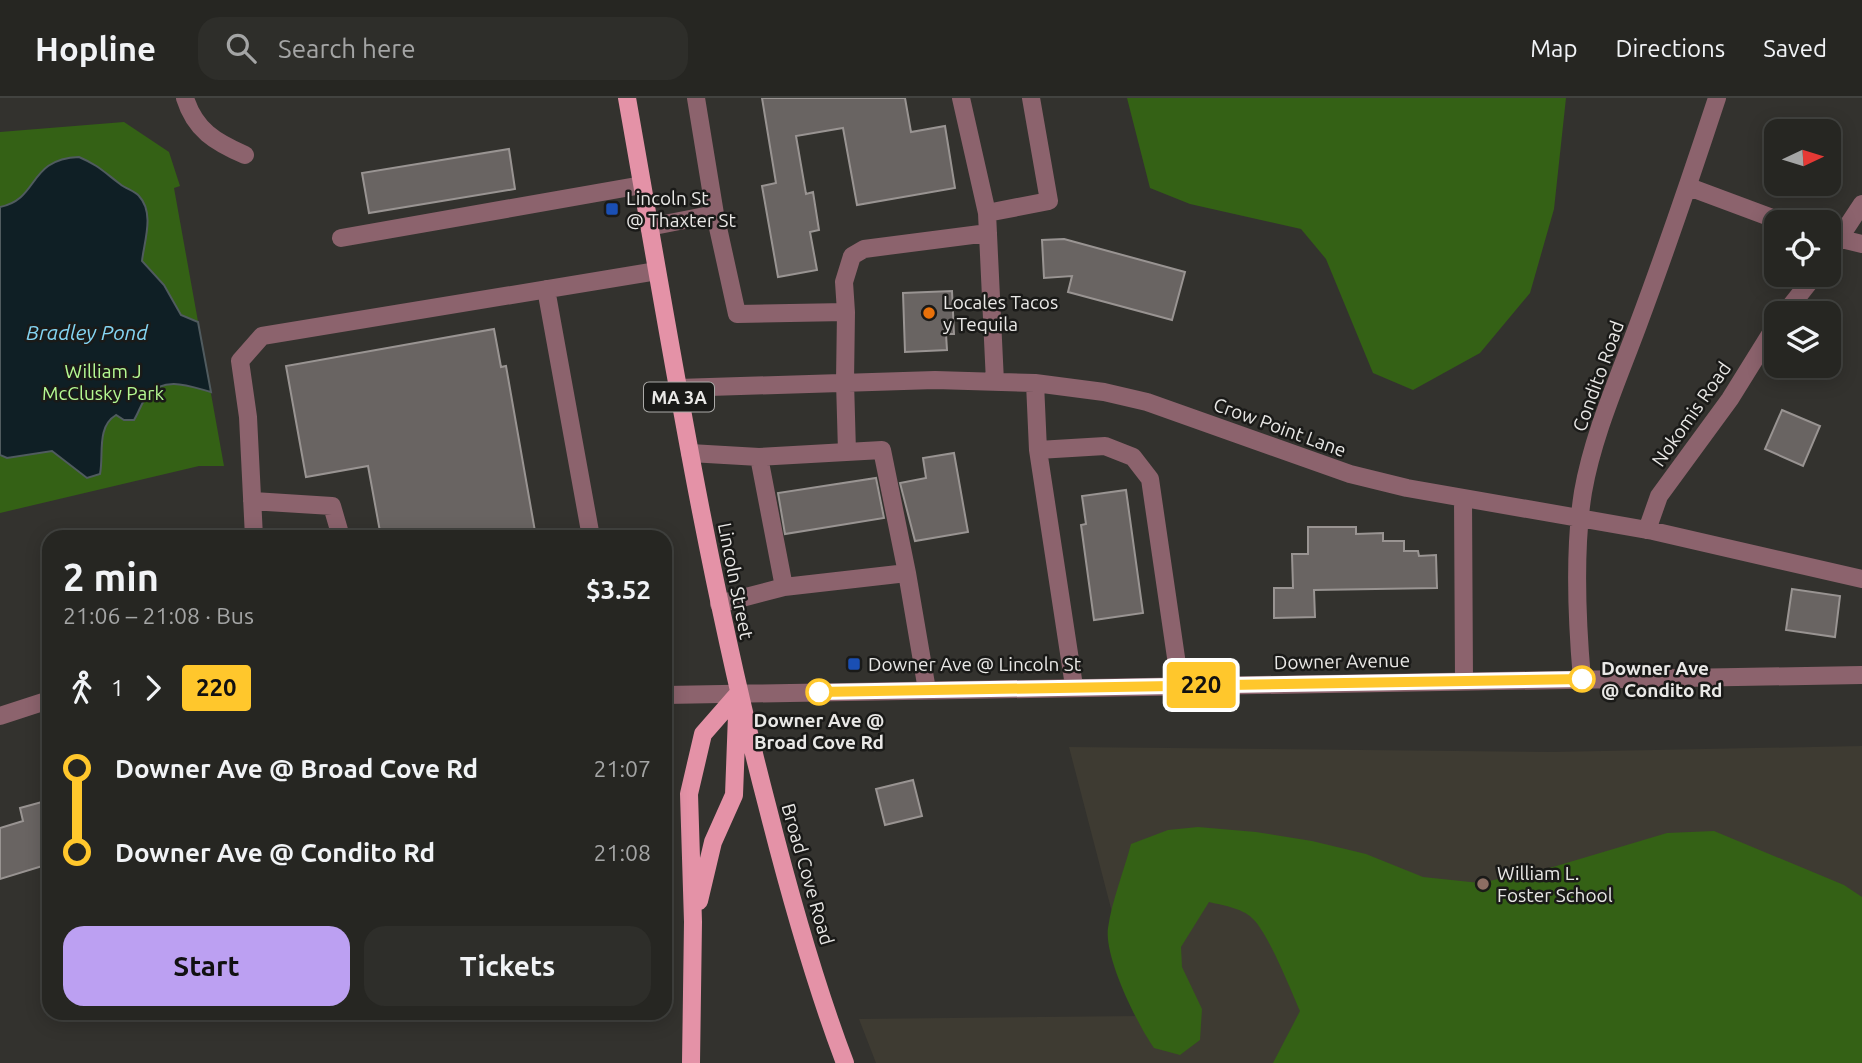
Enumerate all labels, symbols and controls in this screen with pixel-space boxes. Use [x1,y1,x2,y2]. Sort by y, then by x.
search box [198,17,688,80]
icon: search [222,29,260,67]
text: Hopline [35,30,156,67]
text: Search here [278,34,415,63]
text: Map [1530,35,1577,62]
text: Directions [1615,35,1725,62]
text: Saved [1763,35,1827,62]
north arrow [1764,119,1841,196]
map controls [1764,119,1841,378]
place label: Lincoln St @ Thaxter St [626,187,736,231]
marker: Lincoln St @ Thaxter St [604,201,620,217]
button: locate [1764,210,1841,287]
place label: Locales Tacos y Tequila [943,291,1058,335]
button: layers [1764,301,1841,378]
marker: Locales Tacos y Tequila [921,305,937,321]
street label: Condito Road [1568,318,1628,434]
water label: Bradley Pond [26,320,149,344]
street label: Nokomis Road [1647,358,1735,470]
park label: William J McClusky Park [42,360,164,404]
road number: MA 3A [644,382,714,412]
street label: Crow Point Lane [1211,393,1349,461]
street label: Lincoln Street [714,521,758,642]
text: 2 min [63,556,159,598]
text: $3.52 [586,575,651,604]
text: 21:06 – 21:08 · Bus [63,603,254,628]
street label: Downer Avenue [1274,649,1410,673]
place label: Downer Ave @ Lincoln St [868,653,1082,675]
marker: Downer Ave @ Lincoln St [846,656,862,672]
place label: Downer Ave @ Condito Rd [1601,657,1722,701]
line badge: 220 [1161,662,1241,708]
marker: Downer Ave @ Condito Rd [1569,666,1595,692]
icon: walk [63,669,101,707]
icon: forward [134,669,172,707]
text: 220 [1181,671,1221,698]
text: 220 [196,674,237,701]
text: 1 [111,675,124,700]
marker: Downer Ave @ Broad Cove Rd [806,679,832,705]
place label: Downer Ave @ Broad Cove Rd [754,709,884,753]
text: Downer Ave @ Broad Cove Rd [115,754,478,783]
text: 21:07 [593,756,651,781]
street label: Broad Cove Road [777,801,839,947]
text: Downer Ave @ Condito Rd [115,838,435,867]
text: 21:08 [593,840,651,865]
place label: William L. Foster School [1497,862,1613,906]
marker: William L. Foster School [1475,876,1491,892]
button: Start [63,926,350,1006]
button: Tickets [364,926,651,1006]

